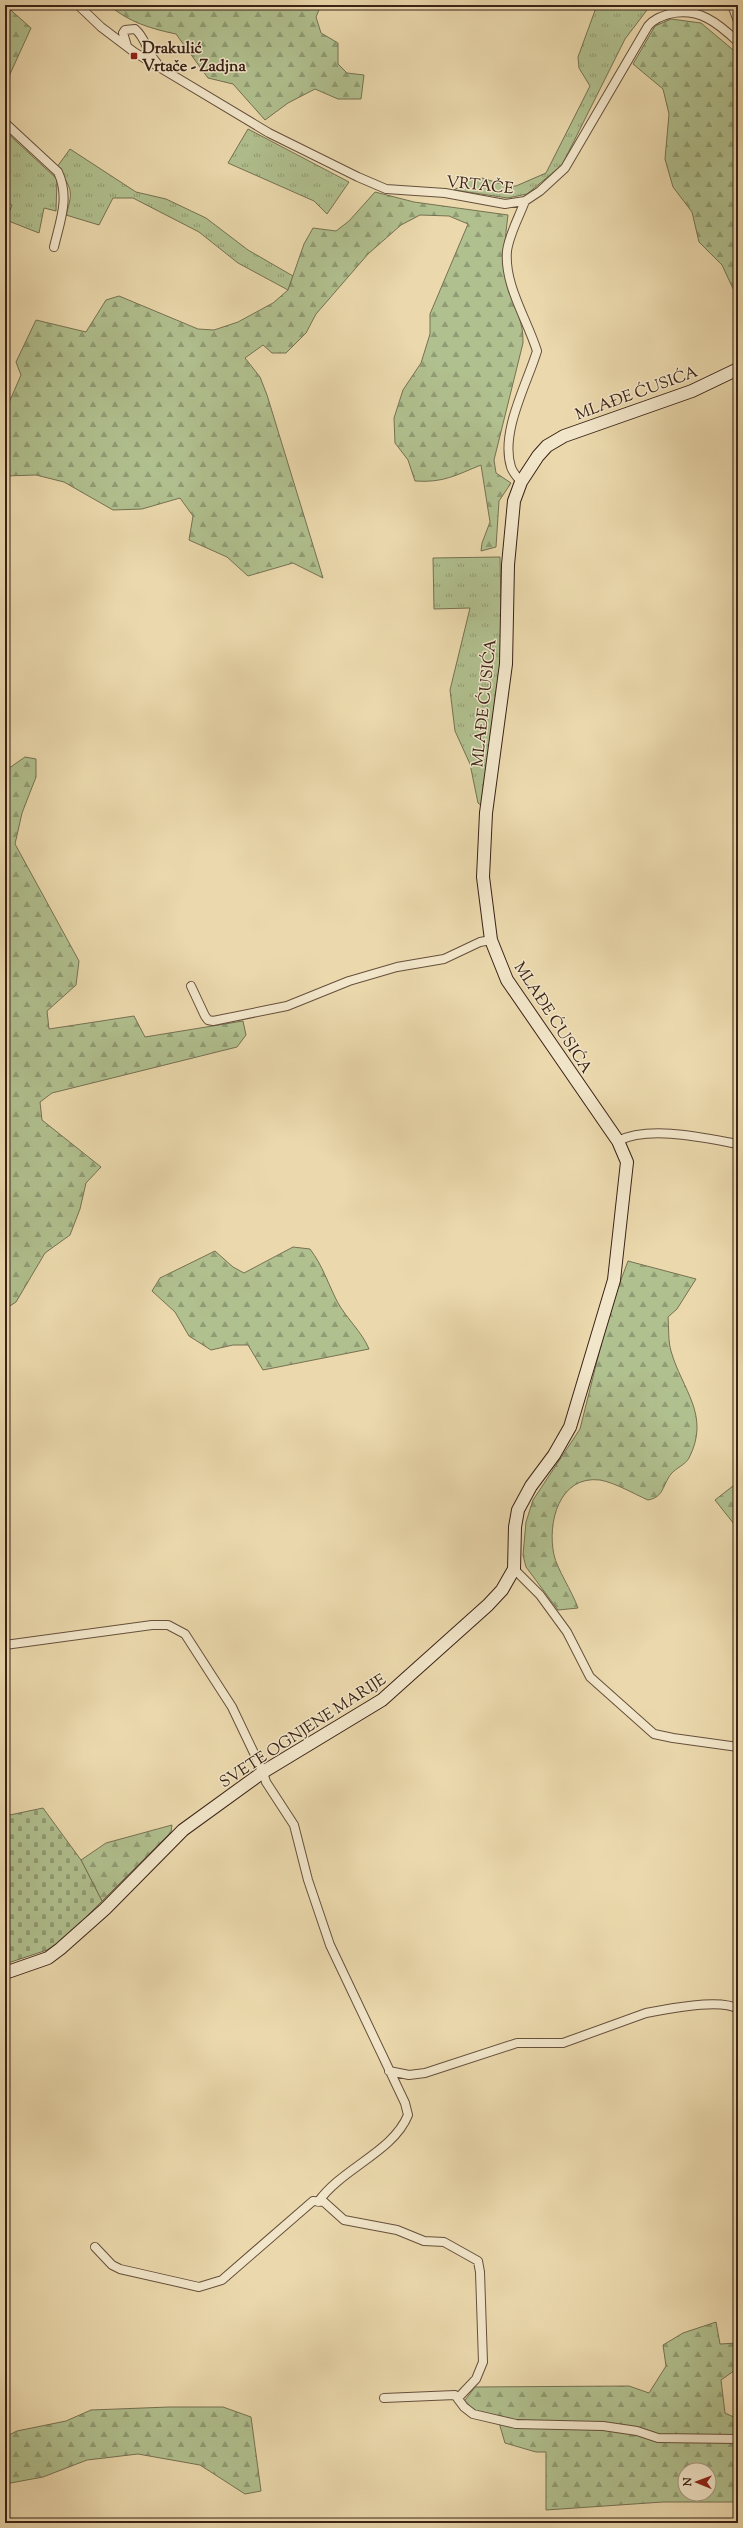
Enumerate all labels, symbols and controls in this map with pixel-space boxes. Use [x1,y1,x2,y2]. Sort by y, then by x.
place label: Drakulić Vrtače - Zadjna [142,38,247,79]
marker: Drakulić Vrtače - Zadjna [129,51,139,61]
street label: VRTAČE [445,172,515,201]
street label: MLAĐE ĆUSIĆA [572,361,701,427]
street label: MLAĐE ĆUSIĆA [466,638,504,769]
street label: MLAĐE ĆUSIĆA [507,957,598,1079]
street label: SVETE OGNJENE MARIJE [215,1669,392,1795]
north arrow [677,2462,717,2502]
text: N [680,2477,696,2487]

